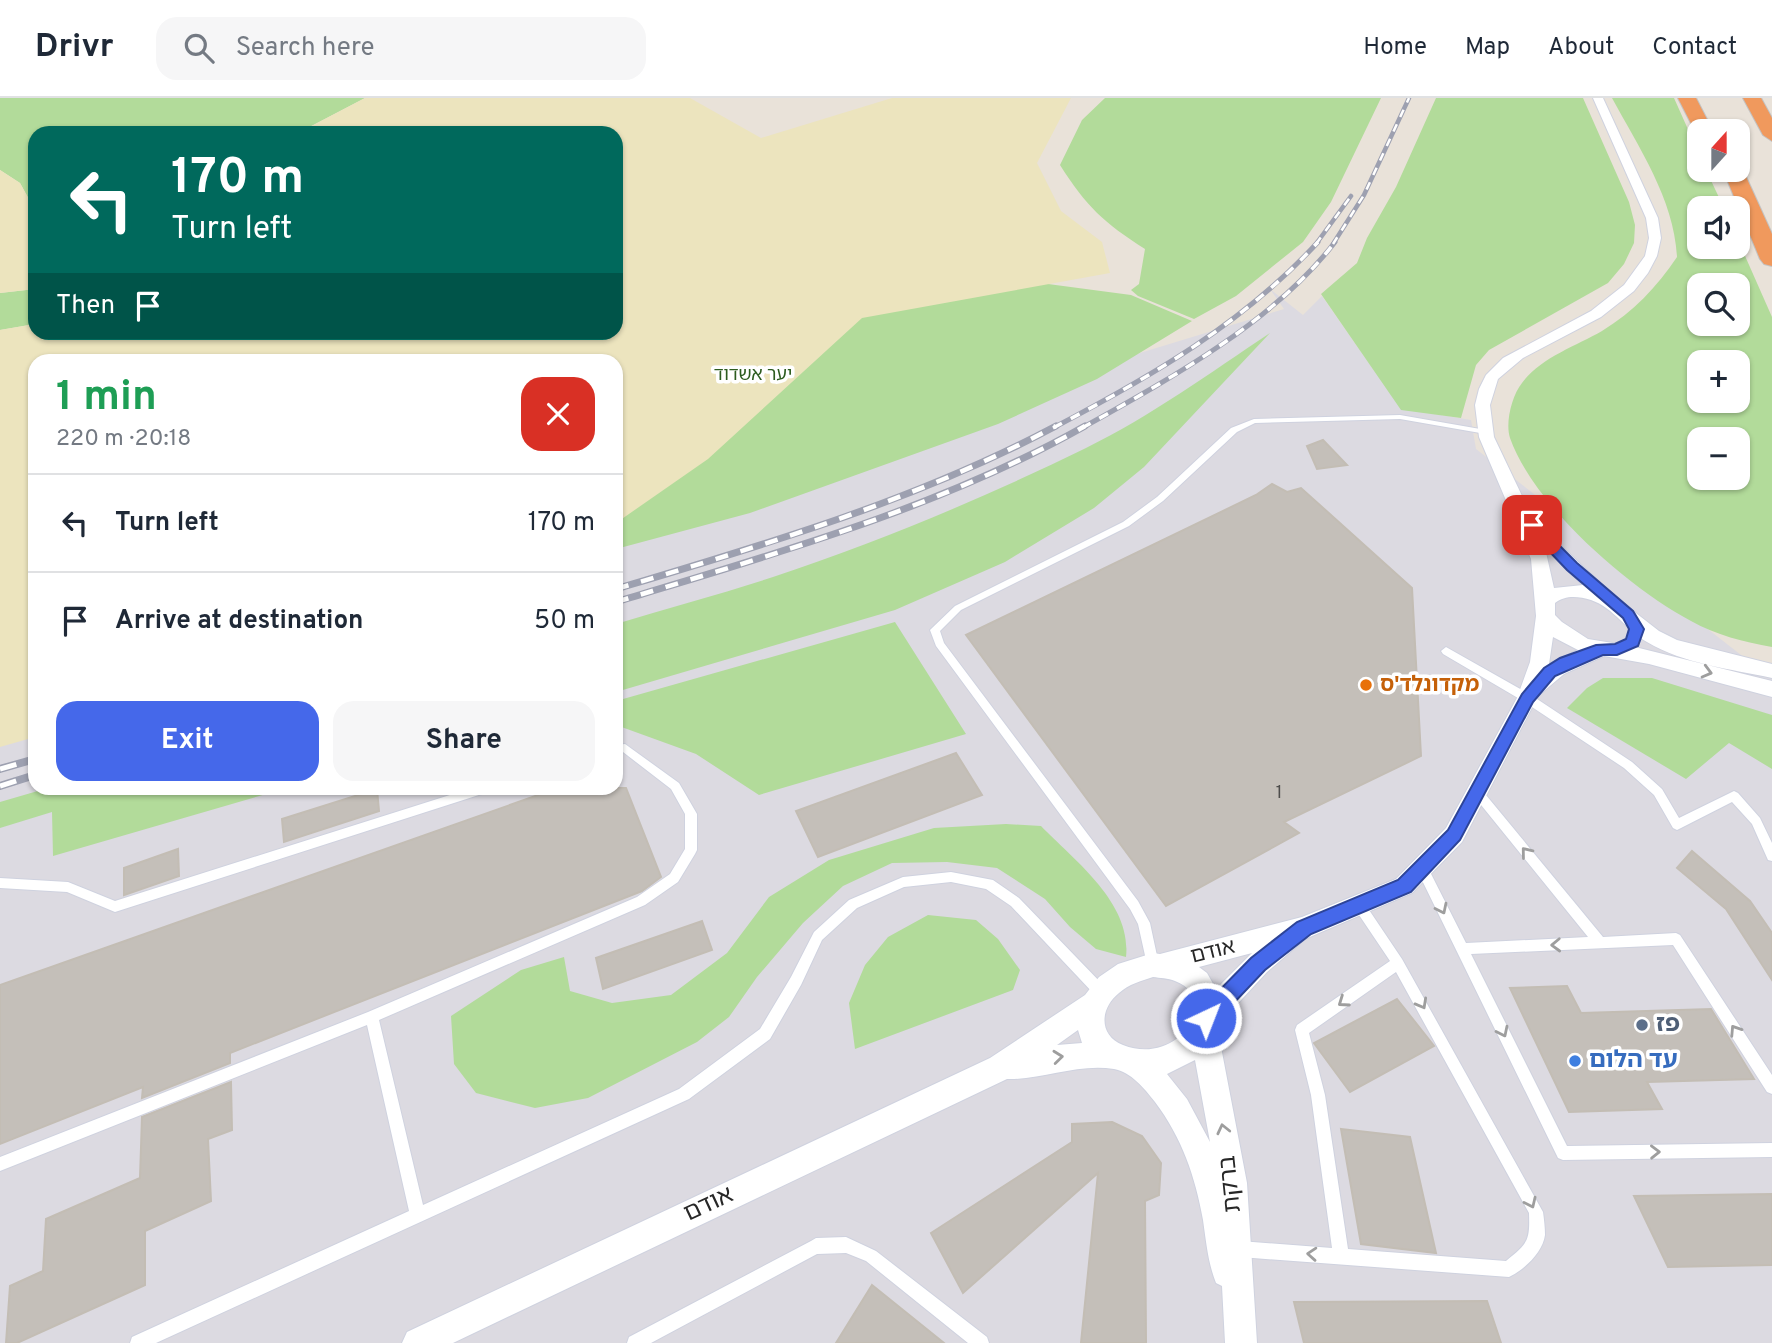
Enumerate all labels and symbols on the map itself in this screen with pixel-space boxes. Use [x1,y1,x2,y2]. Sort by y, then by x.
north arrow [1687,119,1750,182]
park label: יער אשדוד [714,364,792,387]
pin [1502,495,1562,555]
one-way arrow [1701,664,1713,678]
place label: מקדונלד'ס [1380,672,1479,699]
marker: מקדונלד'ס [1358,677,1374,693]
house number: 1 [1276,782,1282,805]
one-way arrow [1522,847,1534,860]
one-way arrow [1433,902,1447,914]
street label: אודם [1188,933,1238,971]
one-way arrow [1550,937,1561,952]
position arrow [1169,981,1243,1055]
one-way arrow [1338,994,1351,1006]
one-way arrow [1414,997,1427,1009]
place label: פז [1656,1010,1680,1040]
marker: פז [1634,1017,1650,1033]
one-way arrow [1730,1024,1743,1037]
one-way arrow [1494,1025,1508,1037]
place label: עד הלום [1589,1046,1678,1076]
one-way arrow [1053,1050,1064,1065]
marker: עד הלום [1567,1053,1583,1069]
one-way arrow [1217,1123,1232,1135]
one-way arrow [1650,1144,1661,1159]
street label: ברקת [1213,1154,1249,1214]
street label: אודם [679,1181,739,1229]
one-way arrow [1523,1196,1537,1208]
one-way arrow [1306,1247,1317,1262]

